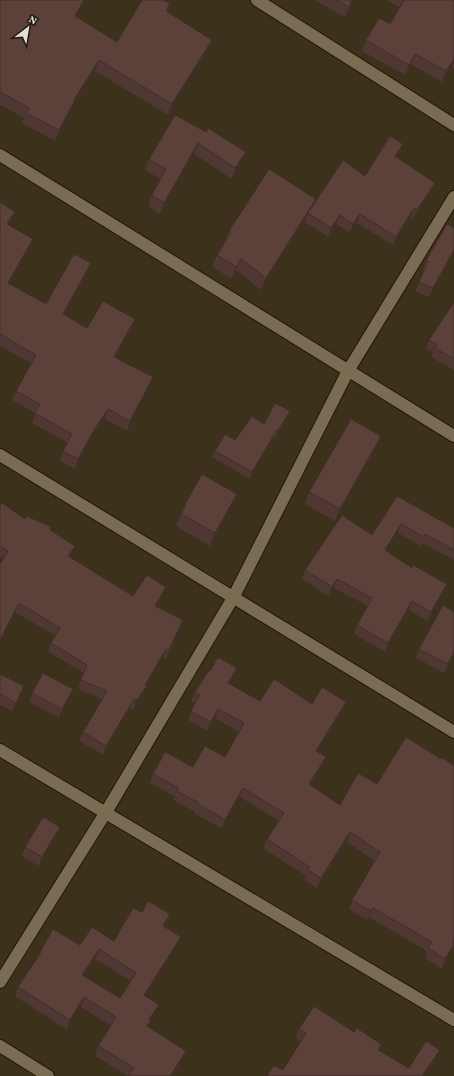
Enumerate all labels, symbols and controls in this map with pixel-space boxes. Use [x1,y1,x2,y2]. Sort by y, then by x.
north arrow [8,8,48,48]
text: N [27,12,40,27]

